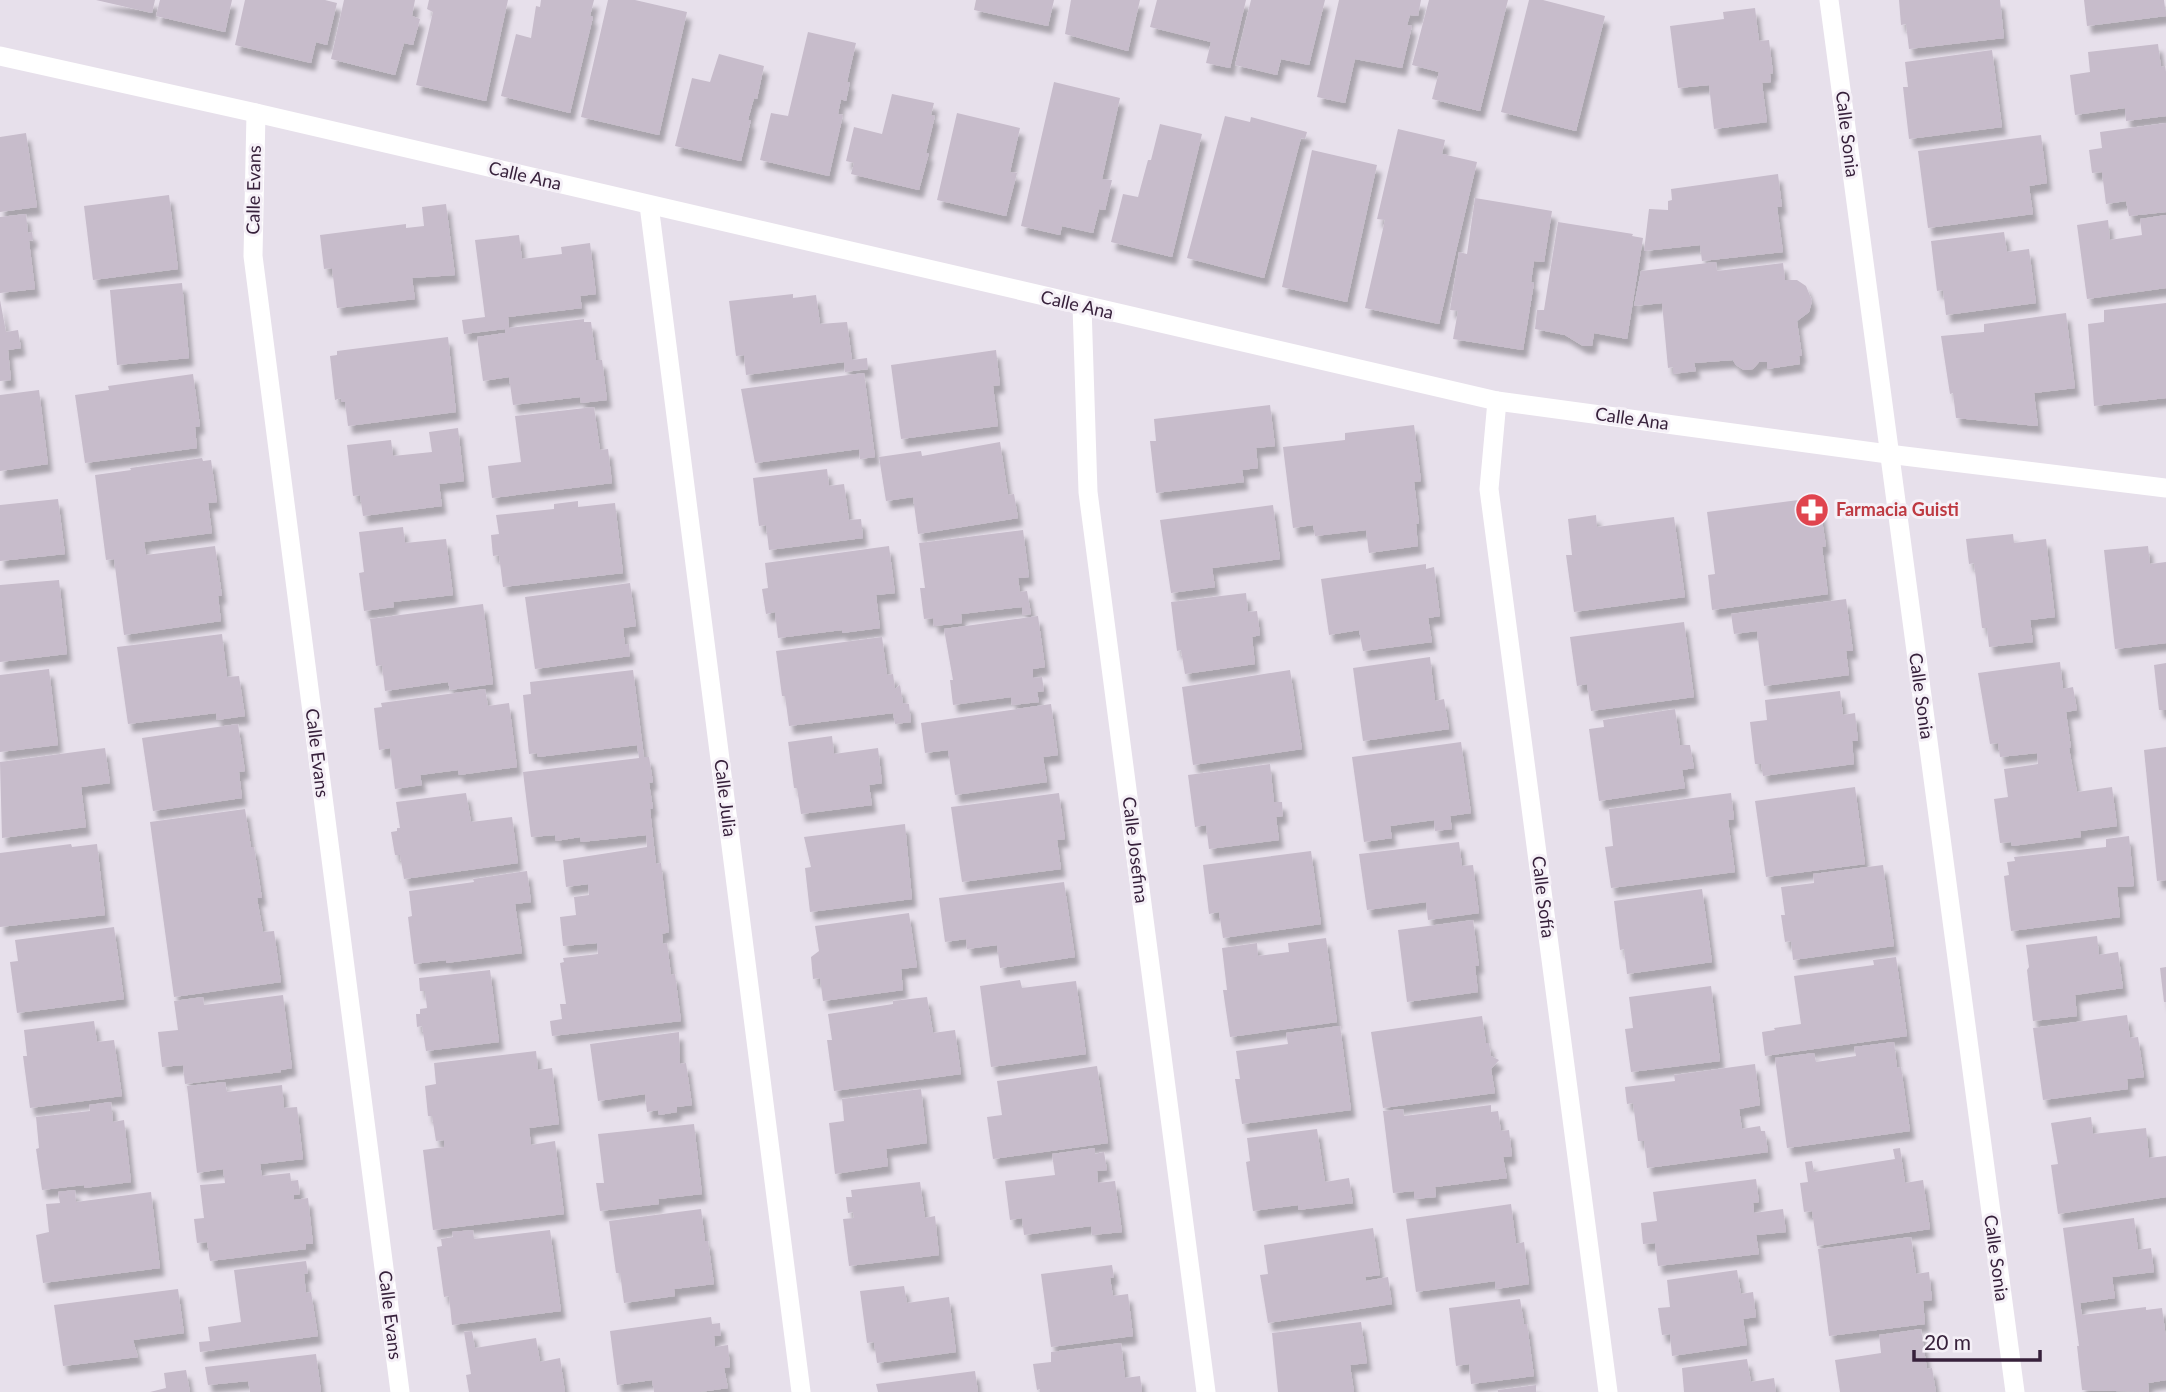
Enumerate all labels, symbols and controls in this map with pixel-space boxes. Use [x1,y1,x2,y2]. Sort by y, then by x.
street label: Calle Sonia [1832,89,1864,178]
street label: Calle Evans [241,145,265,235]
street label: Calle Ana [487,156,564,194]
street label: Calle Ana [1039,285,1116,323]
street label: Calle Ana [1594,402,1670,434]
pharmacy icon: Farmacia Guisti [1793,491,1831,529]
place label: Farmacia Guisti [1836,498,1959,520]
street label: Calle Sonia [1905,651,1939,740]
street label: Calle Evans [302,707,334,799]
street label: Calle Julia [710,758,742,838]
street label: Calle Josefina [1119,795,1153,904]
street label: Calle Sofía [1528,855,1560,939]
street label: Calle Sonia [1980,1213,2014,1302]
street label: Calle Evans [375,1269,407,1361]
scale bar [1914,1318,2040,1362]
text: 20 m [1924,1329,1971,1354]

